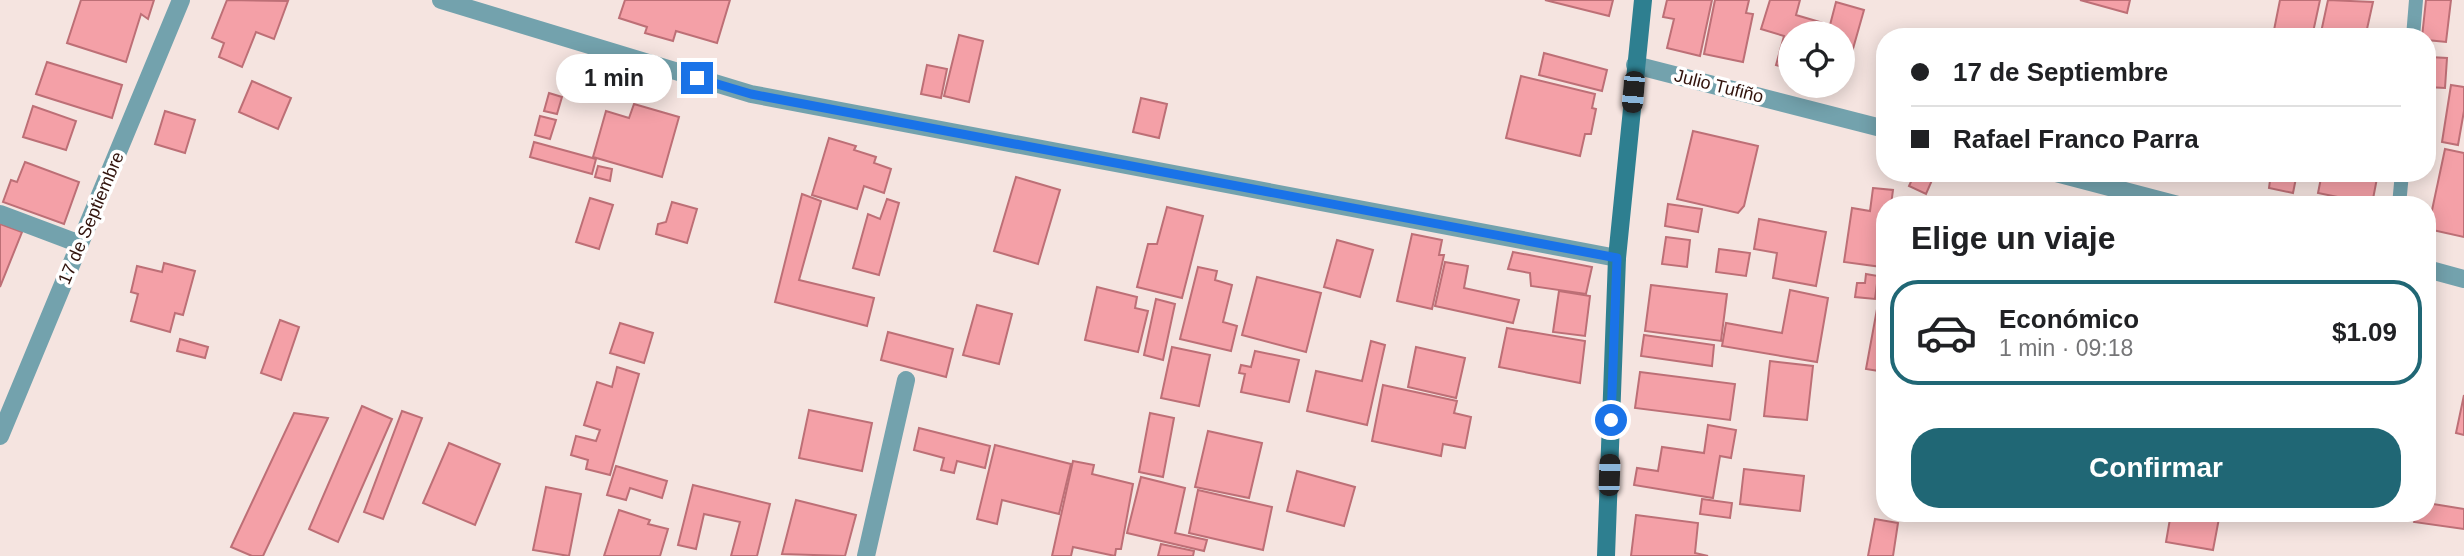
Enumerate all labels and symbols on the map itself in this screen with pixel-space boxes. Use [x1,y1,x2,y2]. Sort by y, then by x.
callout: 1 min [557,54,672,102]
route end [681,62,713,94]
street label: Julio Tufiño [1672,65,1766,107]
car [1621,70,1646,114]
street label: 17 de Septiembre [54,149,128,287]
route start [1595,404,1627,436]
car [1598,454,1621,496]

